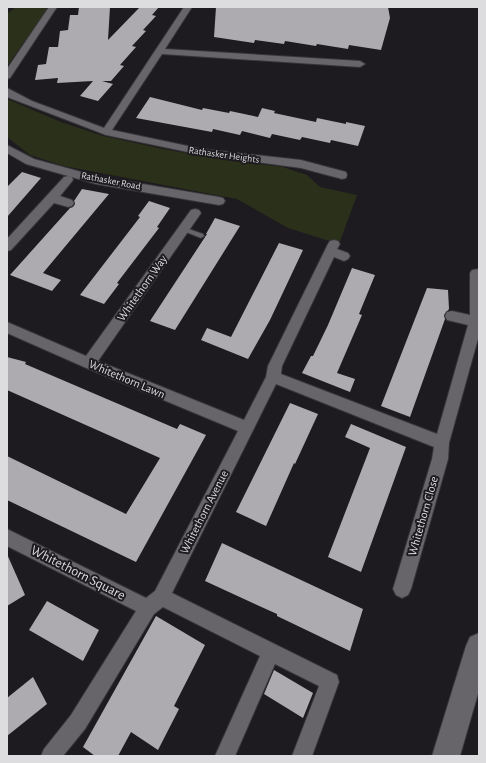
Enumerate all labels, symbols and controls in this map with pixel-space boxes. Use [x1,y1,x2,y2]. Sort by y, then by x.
street label: Rathasker Heights [188,145,260,165]
street label: Rathasker Road [80,170,142,192]
street label: Whitethorn Way [115,253,170,324]
street label: Whitethorn Lawn [87,358,167,400]
street label: Whitethorn Avenue [178,468,230,556]
street label: Whitethorn Close [406,475,440,557]
street label: Whitethorn Square [28,543,128,603]

